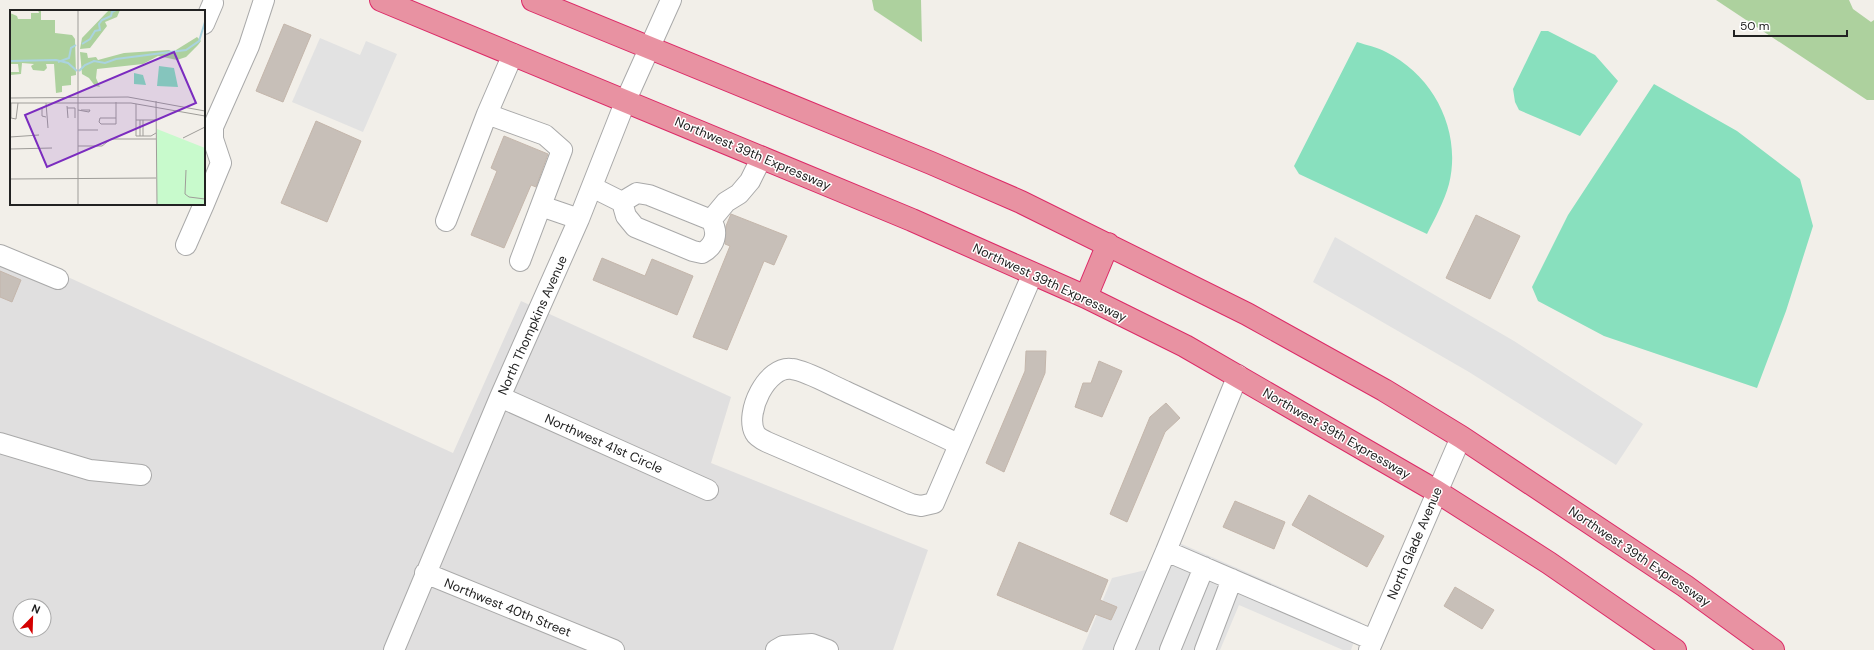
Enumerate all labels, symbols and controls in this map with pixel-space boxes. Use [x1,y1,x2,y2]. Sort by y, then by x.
inset map [10,10,205,205]
scale bar [1734,12,1847,38]
text: 50 m [1740,18,1769,34]
street label: Northwest 39th Expressway [672,113,833,194]
street label: Northwest 39th Expressway [970,239,1129,326]
street label: North Thompkins Avenue [494,253,571,398]
street label: Northwest 39th Expressway [1260,384,1414,483]
street label: Northwest 41st Circle [542,410,665,477]
street label: North Glade Avenue [1383,484,1446,602]
street label: Northwest 39th Expressway [1565,502,1714,610]
street label: Northwest 40th Street [442,574,574,641]
north arrow [12,598,52,638]
text: N [29,601,42,617]

